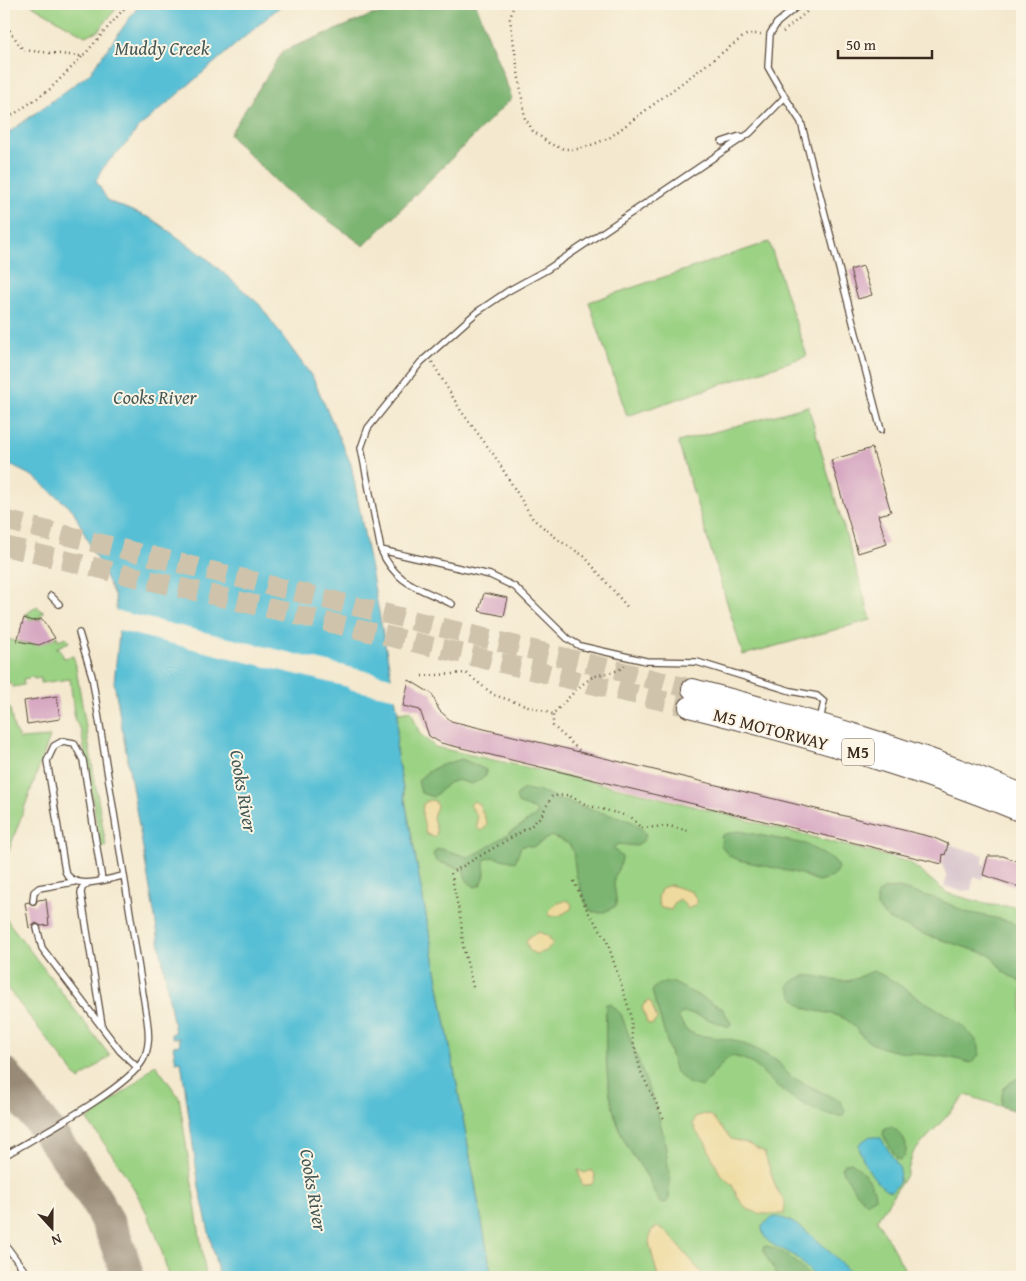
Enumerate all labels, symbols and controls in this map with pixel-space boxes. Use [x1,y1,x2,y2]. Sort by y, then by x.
scale bar [838,28,932,60]
water label: Muddy Creek [115,34,210,62]
text: 50 m [846,34,877,55]
water label: Cooks River [113,383,198,411]
street label: M5 MOTORWAY [711,701,832,757]
road number: M5 [842,739,874,766]
water label: Cooks River [223,748,265,835]
water label: Cooks River [293,1147,335,1234]
north arrow [28,1204,78,1254]
text: N [48,1229,65,1251]

